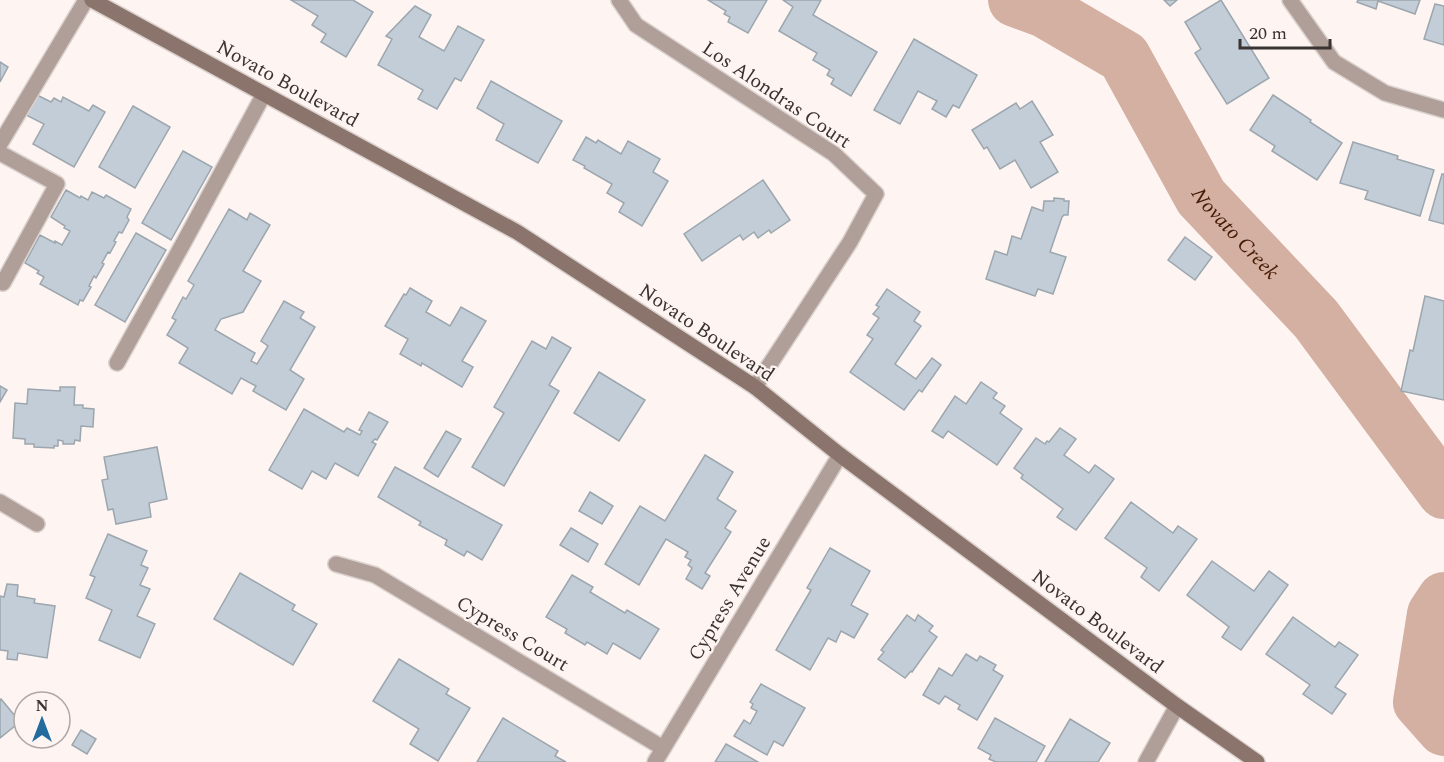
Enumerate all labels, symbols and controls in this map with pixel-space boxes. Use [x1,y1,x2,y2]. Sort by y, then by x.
scale bar [1240,12,1330,50]
text: 20 m [1249,20,1287,47]
street label: Novato Boulevard [211,32,364,135]
street label: Los Alondras Court [696,34,857,156]
water label: Novato Creek [1182,182,1286,288]
street label: Novato Boulevard [632,276,781,390]
street label: Cypress Avenue [681,530,779,667]
street label: Novato Boulevard [1025,562,1170,681]
street label: Cypress Court [450,588,575,679]
north arrow [12,690,72,750]
text: N [35,694,49,718]

